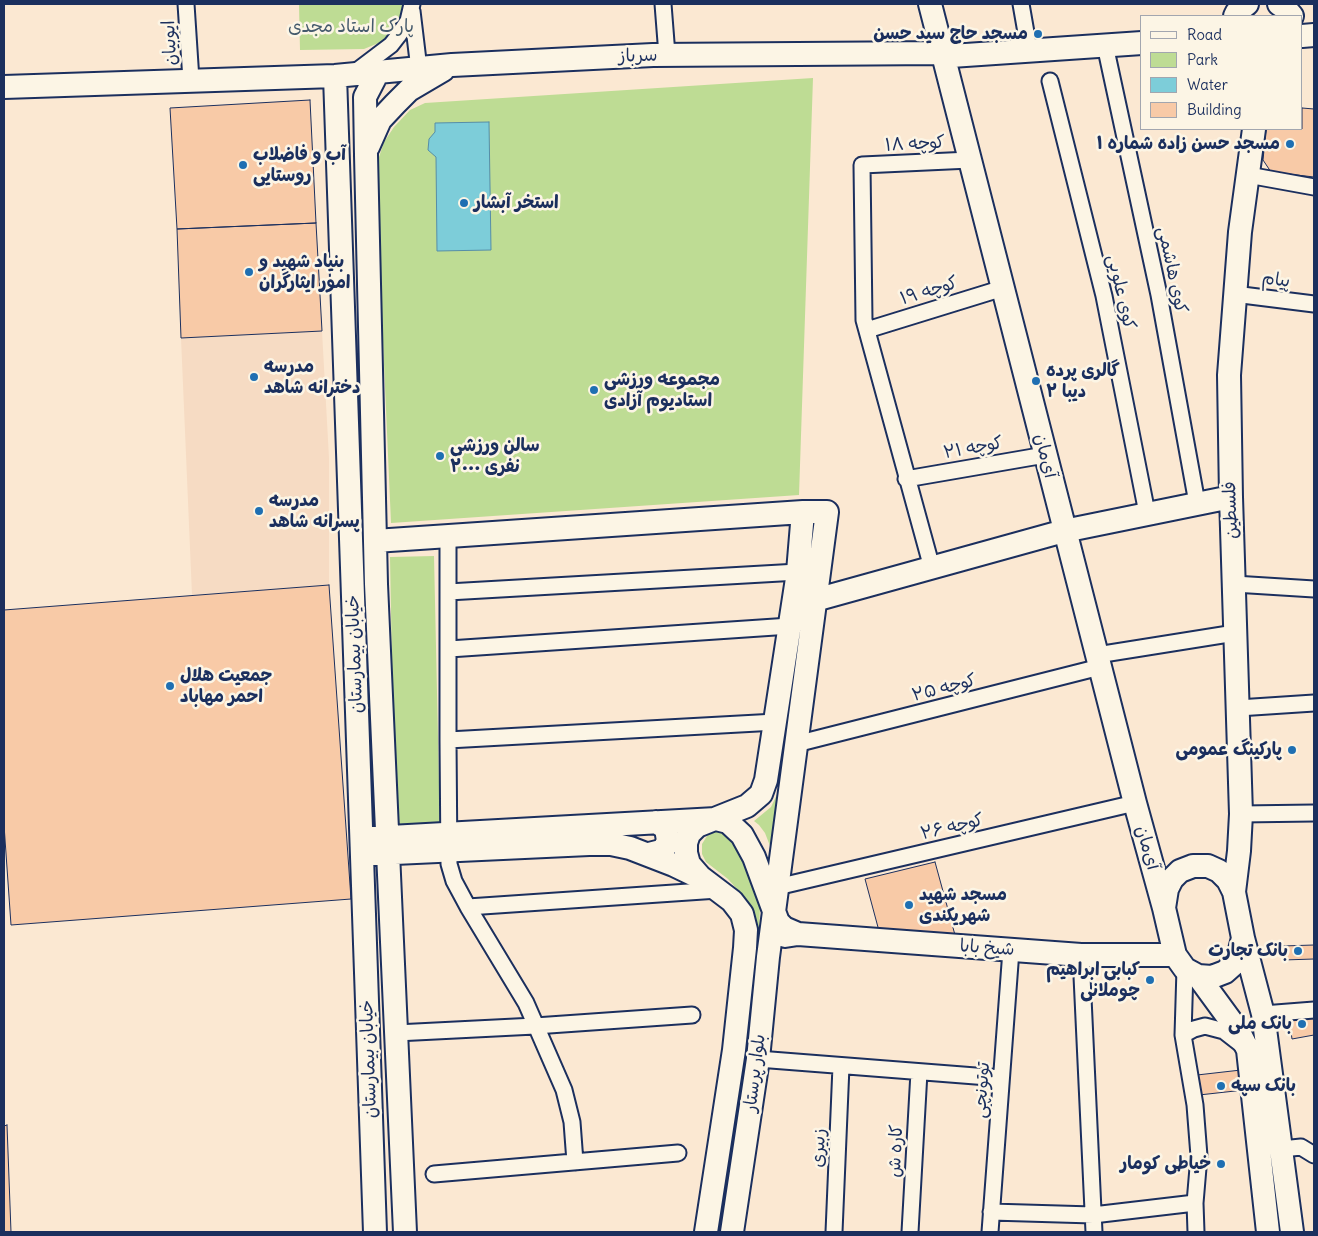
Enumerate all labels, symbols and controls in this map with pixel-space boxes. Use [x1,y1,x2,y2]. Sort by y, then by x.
legend [1140,15,1303,130]
park label: پارک استاد مجدی [288,16,414,38]
street label: ایوبیان [158,20,182,66]
place label: مسجد حاج سید حسن [873,23,1028,45]
text: Road [1187,25,1222,44]
marker: مسجد حاج سید حسن [1032,28,1044,40]
street label: سرباز [618,45,658,67]
text: Park [1187,50,1218,69]
text: Water [1187,75,1228,94]
text: Building [1187,100,1242,119]
street label: کوچه ۱۸ [884,132,946,156]
place label: مسجد حسن زاده شماره ۱ [1097,133,1280,155]
marker: مسجد حسن زاده شماره ۱ [1284,138,1296,150]
place label: آب و فاضلاب روستایی [253,144,346,186]
marker: آب و فاضلاب روستایی [237,159,249,171]
place label: استخر آبشار [474,192,559,214]
marker: استخر آبشار [458,197,470,209]
street label: کوی هاشمی [1152,225,1192,315]
place label: بنیاد شهید و امور ایثارگران [259,251,350,294]
street label: کوی علویی [1102,252,1140,332]
marker: بنیاد شهید و امور ایثارگران [243,266,255,278]
street label: پیام [1260,268,1292,292]
street label: کوچه ۱۹ [898,272,960,310]
place label: مدرسه دخترانه شاهد [264,356,360,398]
place label: گالری پرده دیبا ۲ [1046,360,1120,402]
place label: مجموعه ورزشی استادیوم آزادی [604,369,720,412]
marker: مدرسه دخترانه شاهد [248,371,260,383]
marker: گالری پرده دیبا ۲ [1030,375,1042,387]
marker: مجموعه ورزشی استادیوم آزادی [588,384,600,396]
street label: کوچه ۲۱ [942,432,1004,464]
street label: آی‌مان [1029,432,1061,480]
place label: سالن ورزشی ۲۰۰۰ نفری [450,435,540,478]
marker: سالن ورزشی ۲۰۰۰ نفری [434,450,446,462]
street label: فلسطین [1219,481,1243,539]
place label: مدرسه پسرانه شاهد [269,490,360,532]
marker: مدرسه پسرانه شاهد [253,505,265,517]
street label: خیابان بیمارستان [342,594,368,714]
place label: جمعیت هلال احمر مهاباد [180,665,272,708]
street label: کوچه ۲۵ [910,670,978,706]
marker: جمعیت هلال احمر مهاباد [164,680,176,692]
place label: پارکینگ عمومی [1175,739,1282,761]
marker: پارکینگ عمومی [1286,744,1298,756]
street label: کوچه ۲۶ [918,809,986,845]
street label: آی‌مان [1130,823,1164,873]
place label: مسجد شهید شهریکندی [919,884,1007,926]
marker: مسجد شهید شهریکندی [903,899,915,911]
street label: شیخ بابا [959,935,1015,961]
place label: بانک تجارت [1208,940,1288,962]
marker: بانک تجارت [1292,945,1304,957]
place label: کبابی ابراهیم چوملانی [1046,959,1140,1002]
marker: کبابی ابراهیم چوملانی [1144,974,1156,986]
street label: خیابان بیمارستان [356,999,382,1119]
place label: بانک ملی [1228,1013,1292,1035]
marker: بانک ملی [1296,1018,1308,1030]
street label: بلوار پرستار [739,1033,771,1113]
street label: توتونچی [969,1061,995,1119]
place label: بانک سپه [1231,1075,1296,1097]
marker: بانک سپه [1215,1080,1227,1092]
street label: کاره ش [884,1124,908,1178]
street label: زبیری [807,1128,831,1168]
place label: خیاطی کومار [1120,1153,1211,1175]
marker: خیاطی کومار [1215,1158,1227,1170]

